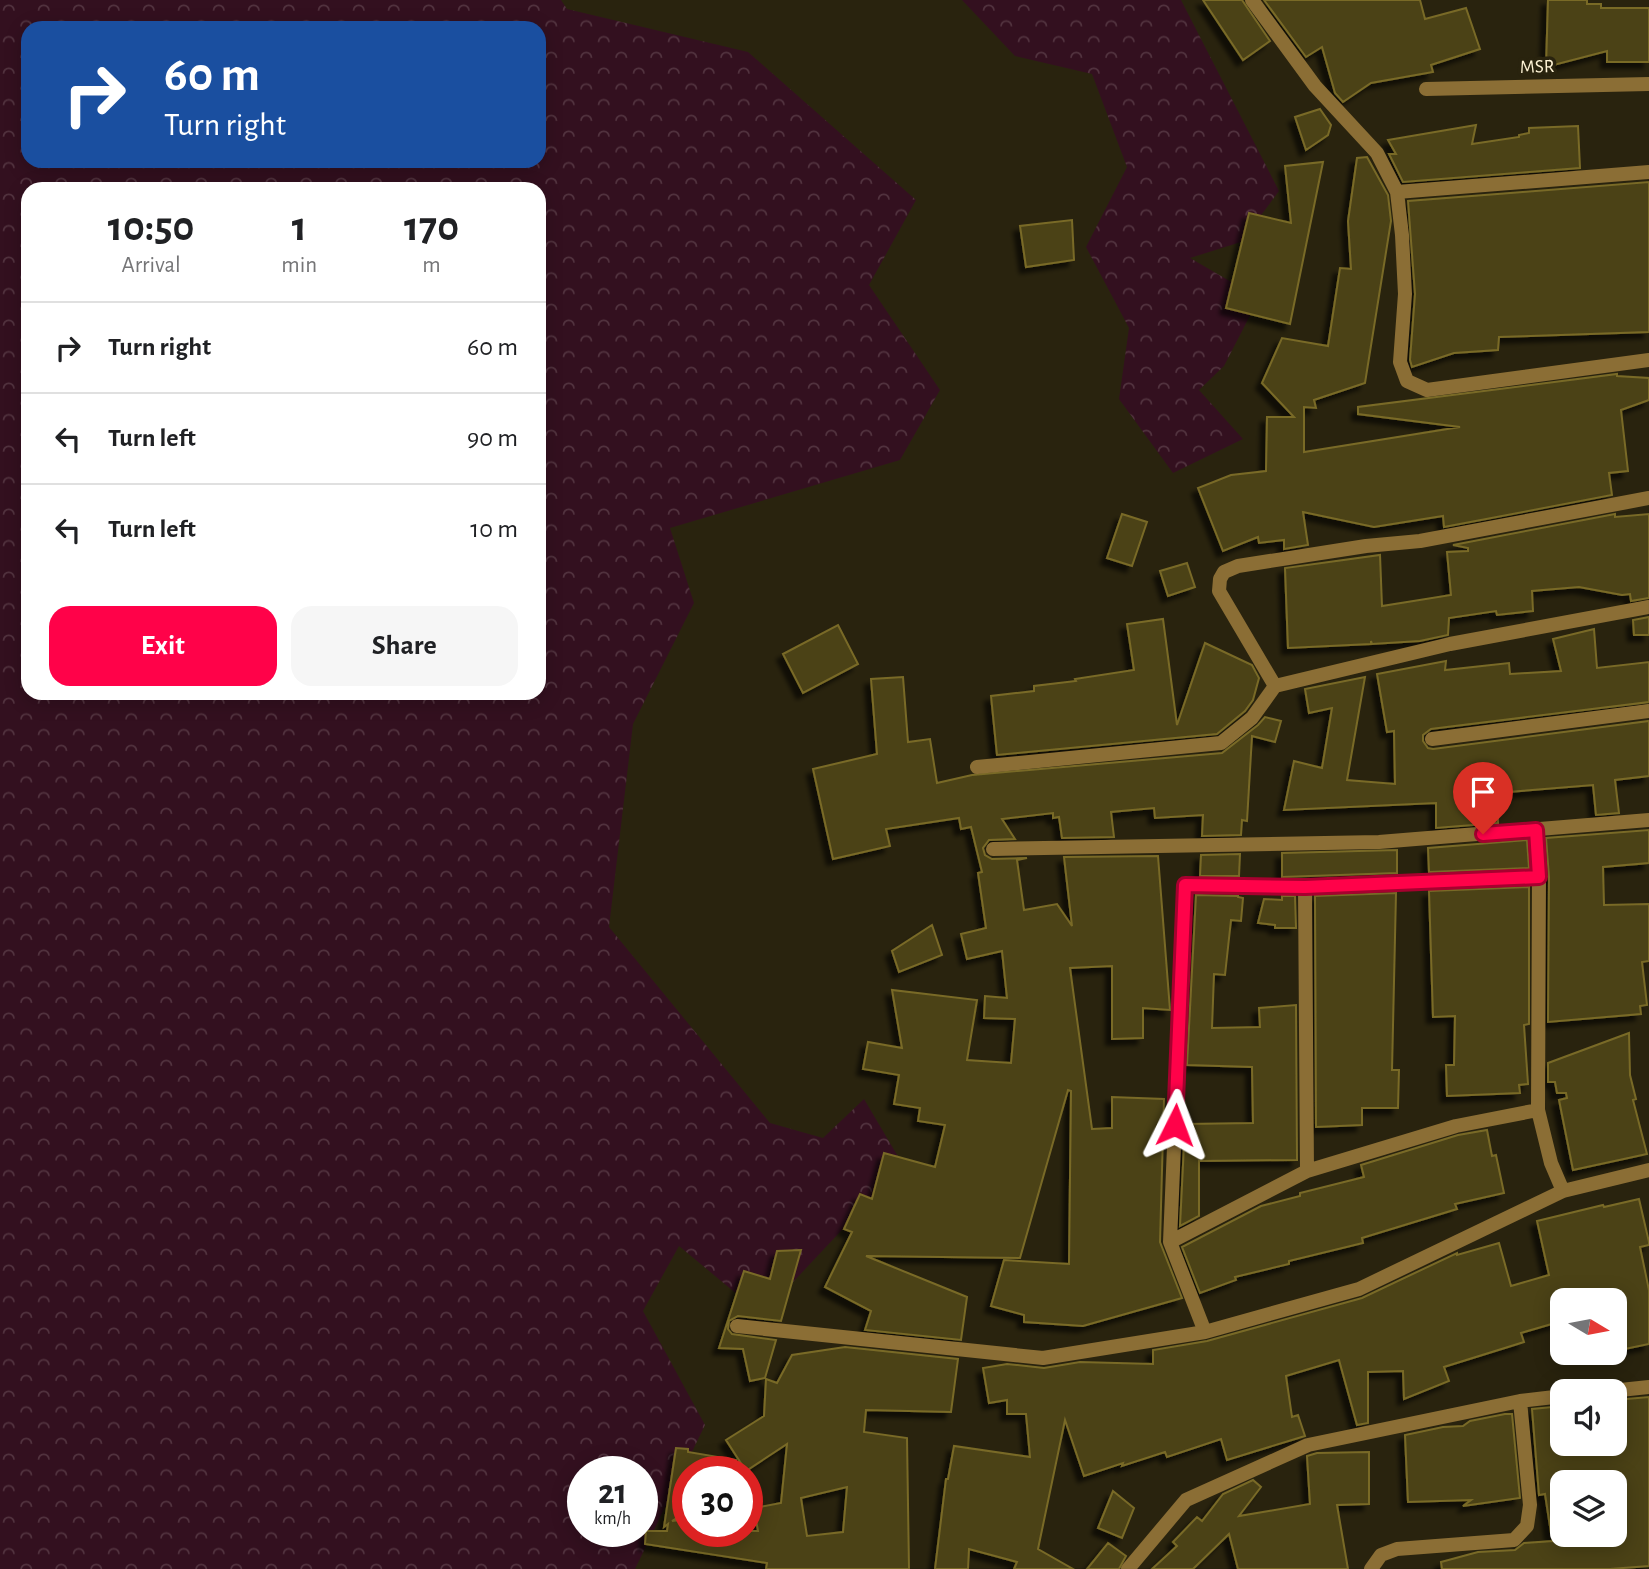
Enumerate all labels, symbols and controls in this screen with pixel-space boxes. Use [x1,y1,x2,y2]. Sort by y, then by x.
icon: right [49,49,140,140]
text: 60 m [164,51,260,100]
street label: MSR [1519,57,1555,77]
text: Turn right [164,109,286,141]
text: 10:50 [108,206,194,248]
text: 1 [292,206,307,248]
text: 170 [404,206,459,248]
text: Arrival [122,254,181,277]
text: min [281,254,317,277]
text: m [422,254,441,277]
icon: right [49,329,87,367]
text: Turn right [108,334,211,360]
text: 60 m [467,334,518,360]
icon: left [49,420,87,458]
text: Turn left [108,425,196,451]
text: 90 m [467,425,518,451]
icon: left [49,511,87,549]
text: Turn left [108,516,196,542]
text: 10 m [470,516,518,542]
button: Exit [49,606,277,686]
button: Share [291,606,518,686]
pin [1453,762,1513,834]
icon: arrive [1464,773,1502,811]
position arrow [1138,1088,1212,1162]
north arrow [1550,1288,1628,1365]
map controls [1550,1288,1627,1547]
button: sound [1550,1379,1627,1456]
speed limit sign: 30 [672,1456,763,1547]
button: layers [1550,1470,1627,1547]
text: 21 [598,1475,627,1510]
text: km/h [594,1510,631,1528]

